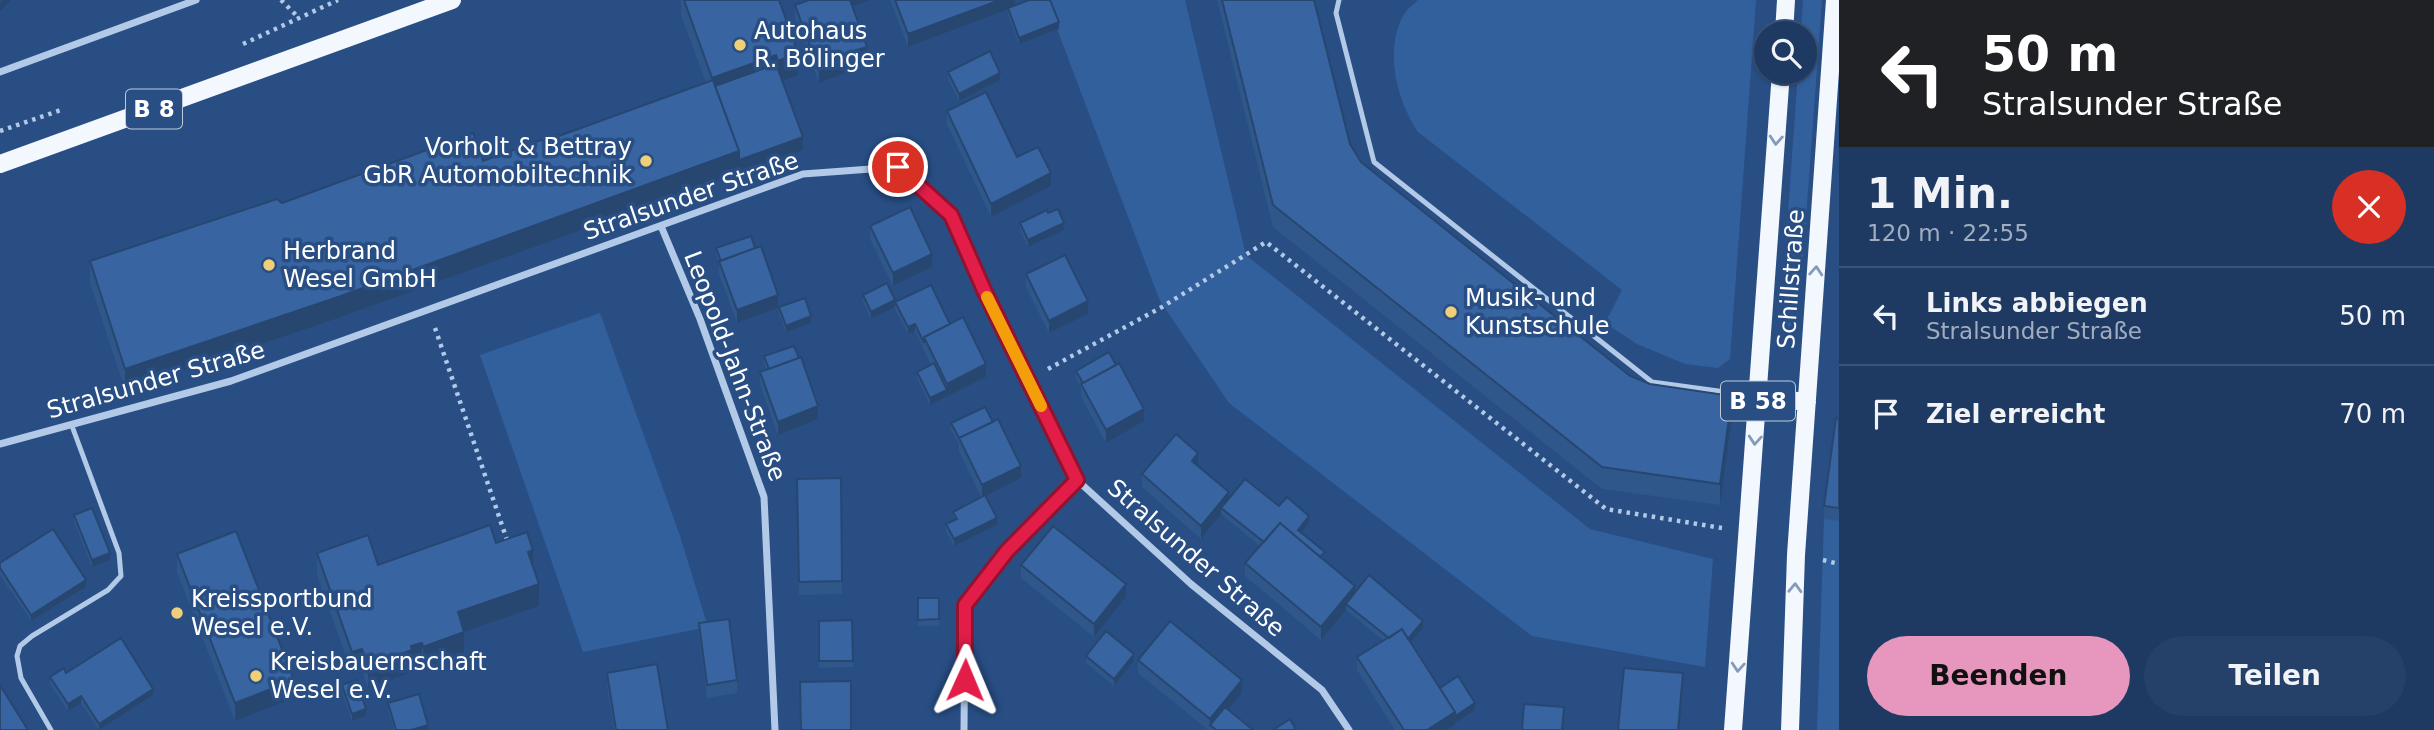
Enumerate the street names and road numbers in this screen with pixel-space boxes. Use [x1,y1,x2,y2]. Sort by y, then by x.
road number: B 8 [126,90,182,128]
street label: Stralsunder Straße [580,146,802,246]
street label: Schillstraße [1772,208,1810,350]
street label: Leopold-Jahn-Straße [678,247,792,485]
street label: Stralsunder Straße [44,335,268,425]
road number: B 58 [1721,382,1795,420]
street label: Stralsunder Straße [1102,473,1290,643]

